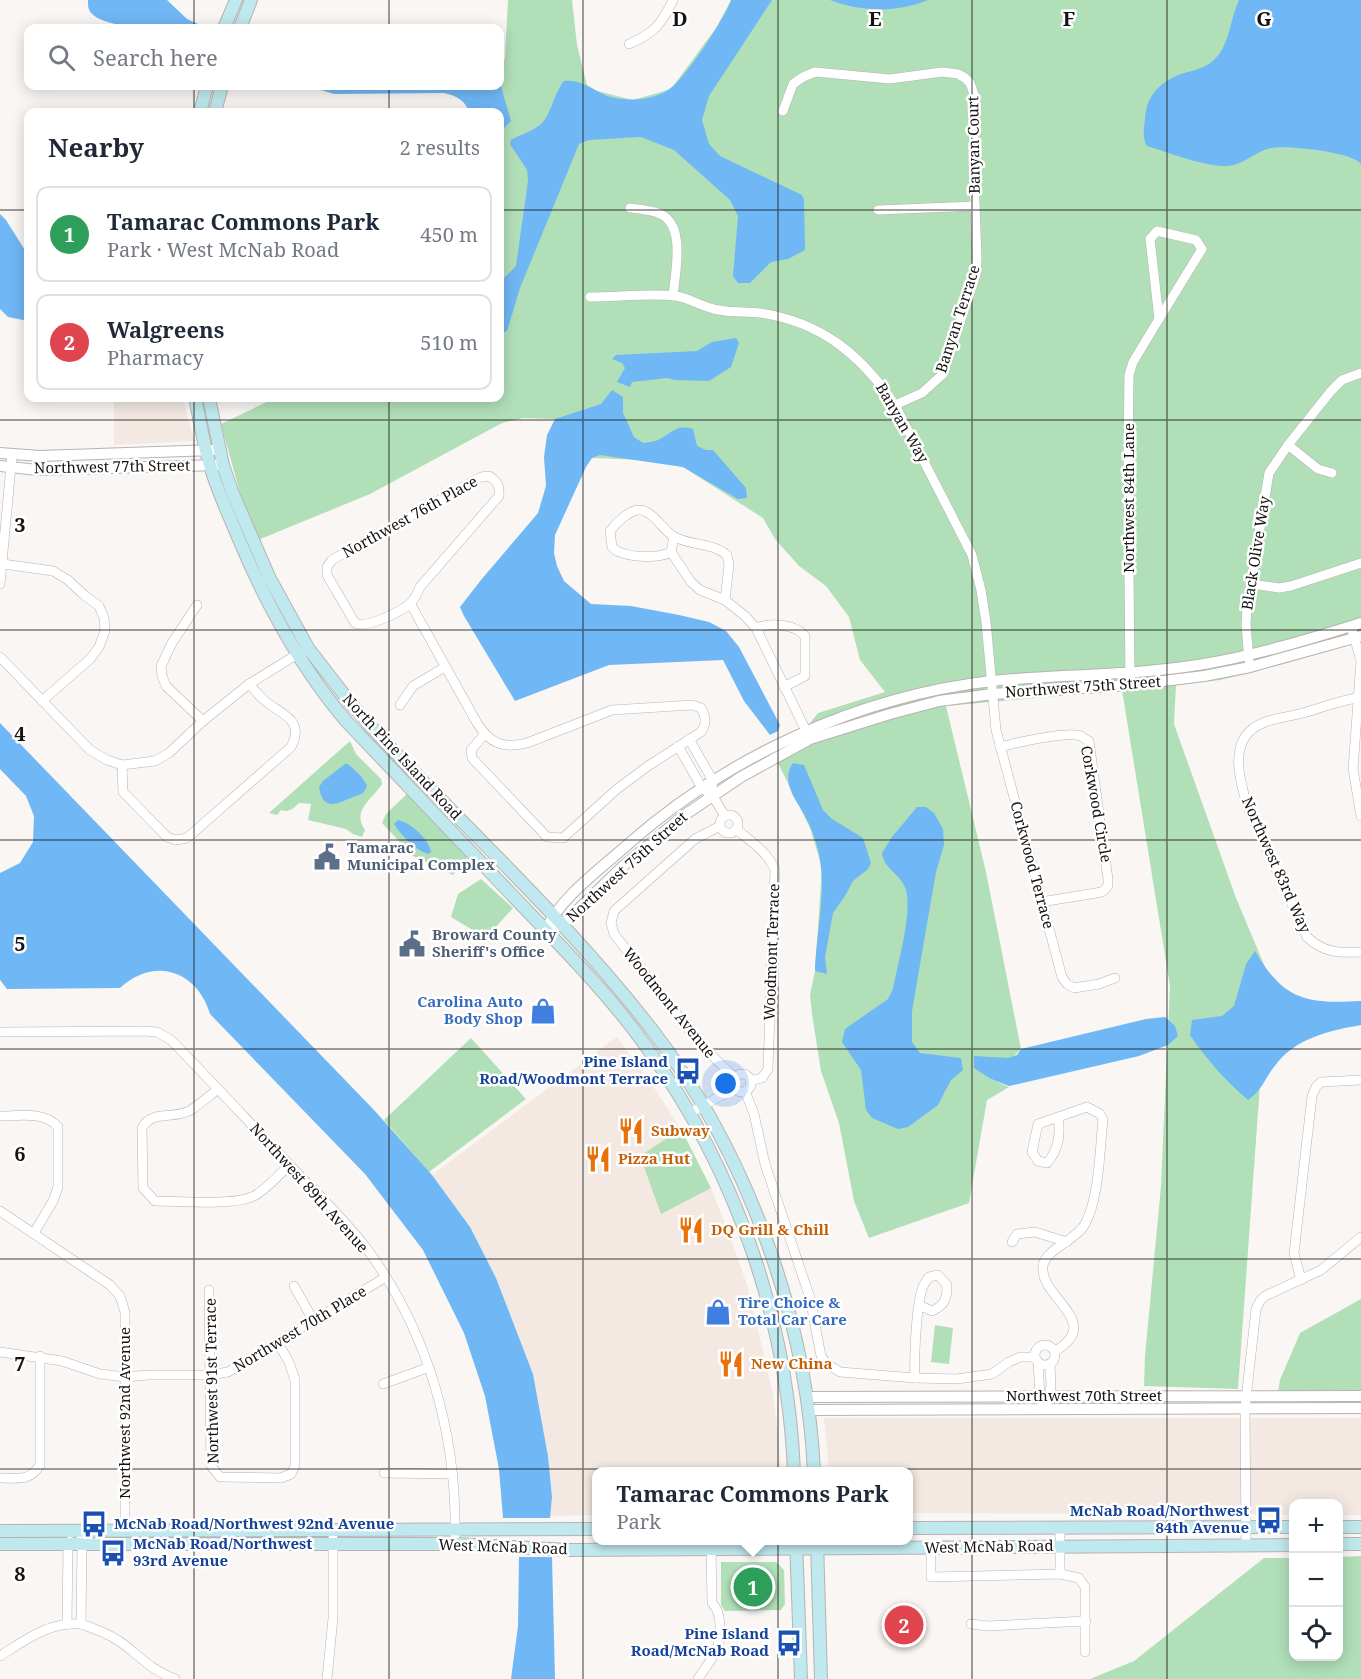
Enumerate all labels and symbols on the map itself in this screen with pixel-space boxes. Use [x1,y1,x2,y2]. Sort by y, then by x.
text: D [672,5,688,32]
text: E [868,5,882,32]
text: F [1063,5,1075,32]
text: G [1256,5,1272,32]
street label: Banyan Court [962,96,984,194]
street label: Banyan Terrace [930,262,984,375]
street label: Banyan Way [872,379,934,467]
street label: Northwest 84th Lane [1118,423,1138,573]
street label: Northwest 77th Street [34,455,190,477]
street label: Northwest 76th Place [338,471,481,562]
street label: Black Olive Way [1236,494,1274,611]
text: 3 [14,511,26,538]
street label: Northwest 75th Street [1004,671,1162,701]
street label: North Pine Island Road [339,689,467,824]
text: 4 [14,720,26,747]
street label: Corkwood Circle [1077,744,1117,864]
street label: Northwest 83rd Way [1238,793,1316,936]
street label: Corkwood Terrace [1006,799,1060,931]
street label: Northwest 75th Street [562,807,691,926]
place label: Tamarac Municipal Complex [347,837,495,874]
public building icon: Tamarac Municipal Complex [312,842,342,872]
street label: Woodmont Terrace [759,883,783,1021]
place label: Broward County Sheriff's Office [432,924,557,961]
public building icon: Broward County Sheriff's Office [397,929,427,959]
text: 5 [14,930,26,957]
street label: Woodmont Avenue [619,943,721,1062]
place label: Carolina Auto Body Shop [417,991,523,1028]
shop icon: Carolina Auto Body Shop [528,996,558,1026]
place label: Pine Island Road/Woodmont Terrace [479,1051,668,1088]
bus stop icon: Pine Island Road/Woodmont Terrace [673,1056,703,1086]
your location [711,1069,740,1098]
restaurant icon: Subway [616,1116,646,1146]
street label: Northwest 89th Avenue [246,1118,373,1256]
place label: Subway [651,1120,710,1140]
text: 6 [14,1140,26,1167]
restaurant icon: Pizza Hut [583,1144,613,1174]
place label: Pizza Hut [618,1148,690,1168]
restaurant icon: DQ Grill & Chill [676,1215,706,1245]
place label: DQ Grill & Chill [711,1219,830,1239]
street label: Northwest 70th Place [229,1280,370,1376]
place label: Tire Choice & Total Car Care [738,1292,847,1329]
shop icon: Tire Choice & Total Car Care [703,1297,733,1327]
street label: Northwest 91st Terrace [200,1298,222,1464]
street label: Northwest 92nd Avenue [114,1327,134,1499]
restaurant icon: New China [716,1349,746,1379]
text: 7 [14,1350,26,1377]
place label: New China [751,1353,832,1373]
street label: Northwest 70th Street [1006,1385,1162,1405]
place label: McNab Road/Northwest 84th Avenue [1070,1500,1249,1537]
bus stop icon: McNab Road/Northwest 84th Avenue [1254,1505,1284,1535]
bus stop icon: McNab Road/Northwest 92nd Avenue [79,1509,109,1539]
place label: McNab Road/Northwest 92nd Avenue [114,1513,394,1533]
place label: McNab Road/Northwest 93rd Avenue [133,1533,312,1570]
street label: West McNab Road [438,1534,568,1558]
street label: West McNab Road [924,1535,1054,1557]
bus stop icon: McNab Road/Northwest 93rd Avenue [98,1538,128,1568]
text: 8 [14,1560,26,1587]
pin: 1 [734,1564,772,1610]
pin: 2 [884,1602,924,1648]
place label: Pine Island Road/McNab Road [631,1623,769,1660]
bus stop icon: Pine Island Road/McNab Road [774,1628,804,1658]

